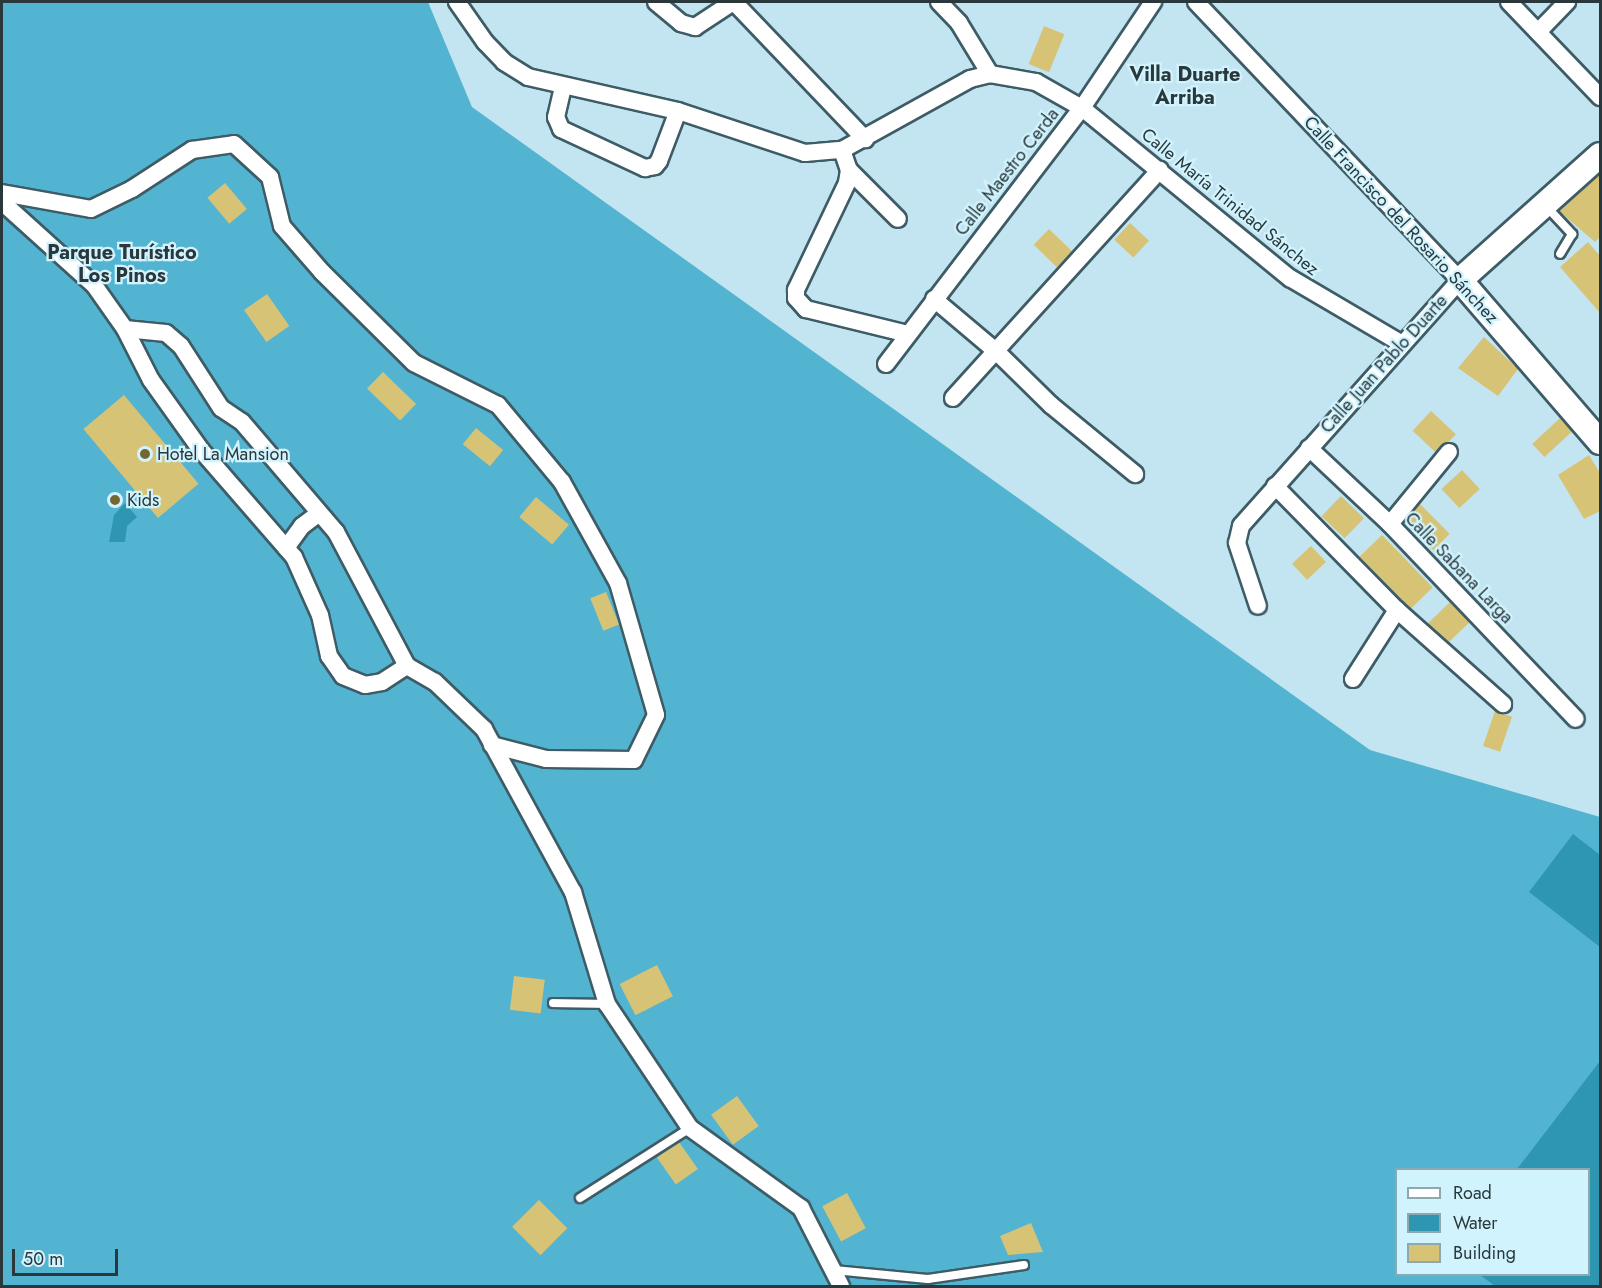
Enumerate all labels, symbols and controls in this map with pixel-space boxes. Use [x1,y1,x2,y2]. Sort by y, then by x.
district label: Villa Duarte Arriba [1130,63,1240,110]
street label: Calle Maestro Cerda [951,104,1063,240]
street label: Calle Francisco del Rosario Sánchez [1299,112,1503,328]
street label: Calle María Trinidad Sánchez [1137,124,1323,280]
district label: Parque Turístico Los Pinos [47,240,197,287]
street label: Calle Juan Pablo Duarte [1316,290,1452,438]
place label: Hotel La Mansion [157,443,289,465]
marker: Hotel La Mansion [138,447,152,461]
place label: Kids [127,489,159,511]
marker: Kids [108,493,122,507]
street label: Calle Sabana Larga [1400,508,1518,628]
legend [1395,1168,1590,1276]
text: Road [1453,1180,1492,1206]
text: Water [1453,1210,1497,1236]
scale bar [15,1237,122,1275]
text: Building [1453,1240,1516,1266]
text: 50 m [23,1246,63,1272]

